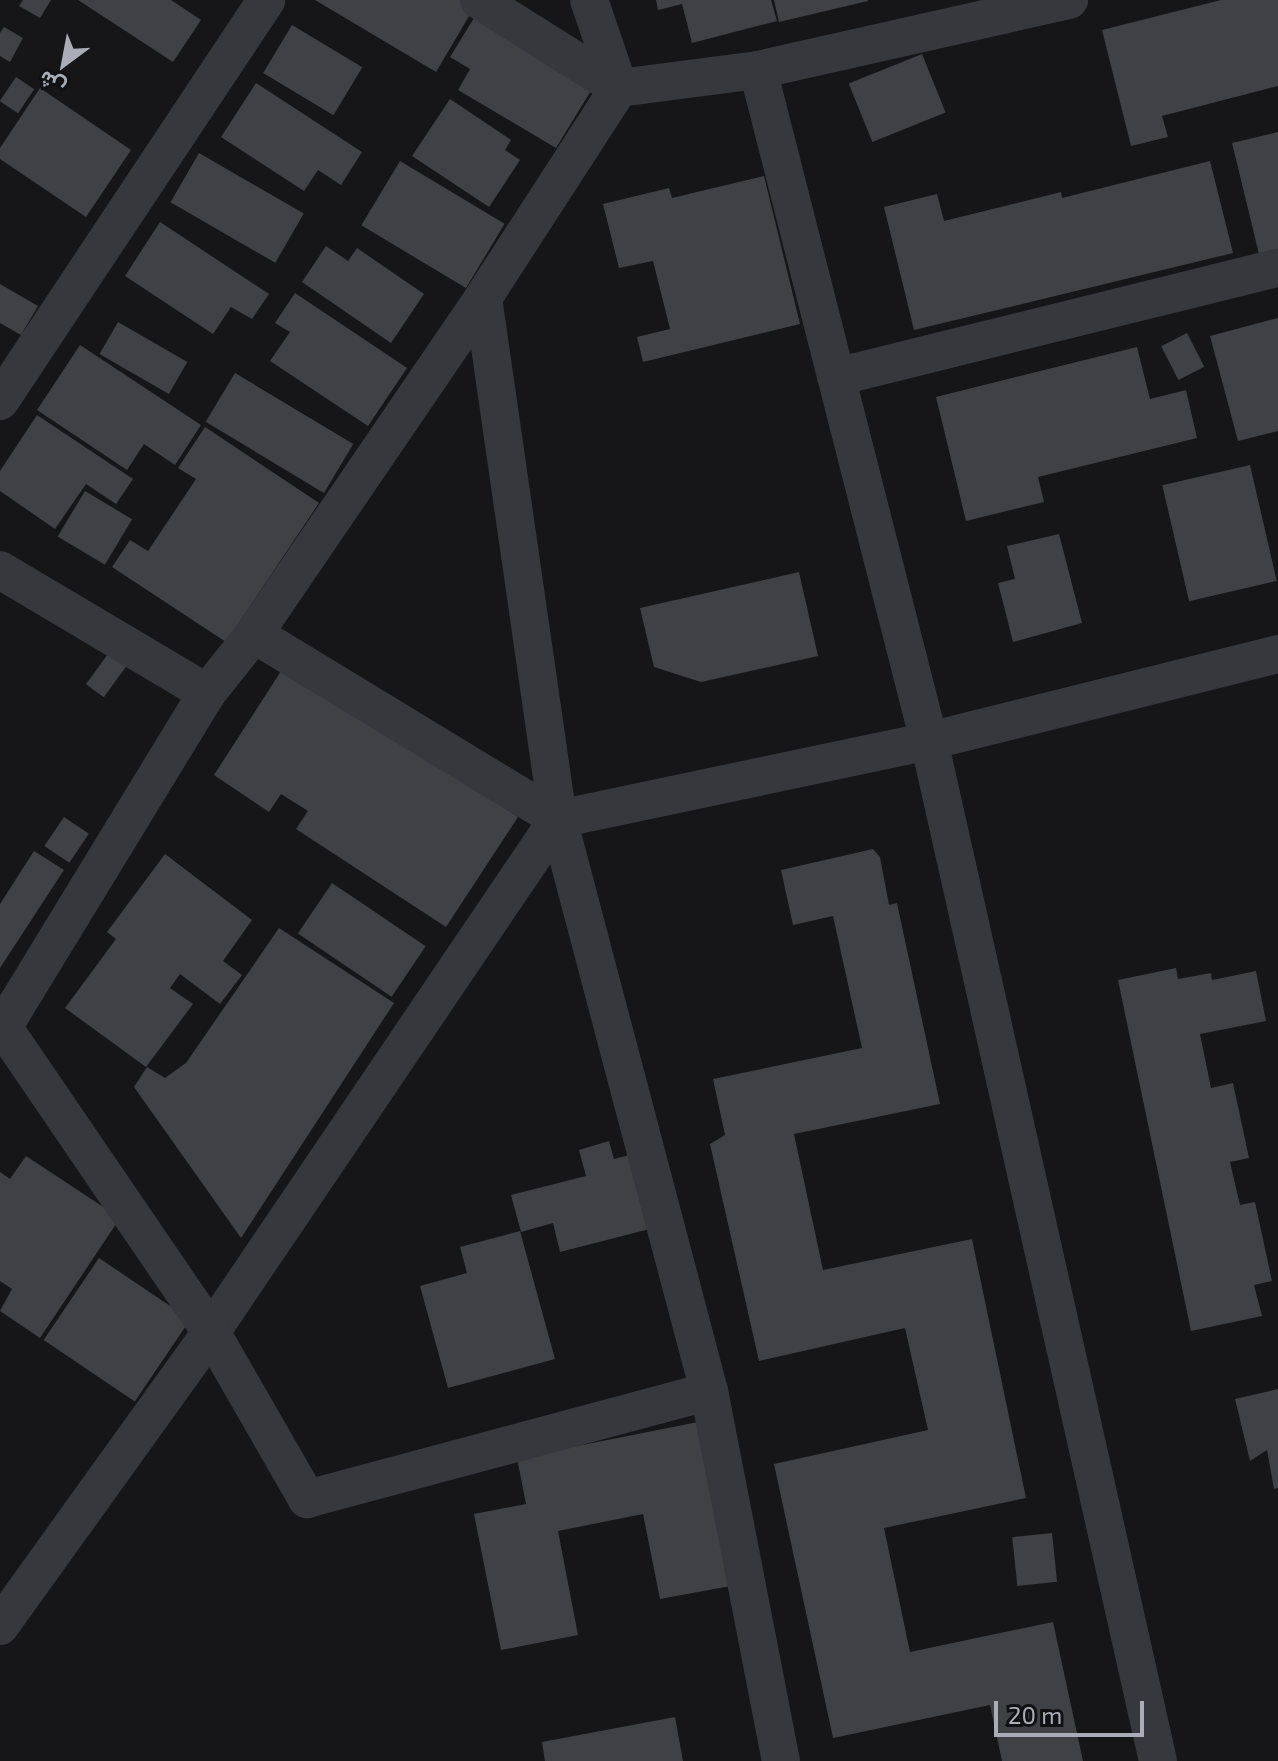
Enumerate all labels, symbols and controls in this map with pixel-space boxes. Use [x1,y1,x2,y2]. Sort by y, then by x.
north arrow [24,24,104,104]
text: ش [33,66,69,102]
scale bar [998,1685,1148,1735]
text: 20 m [1008,1700,1062,1729]

